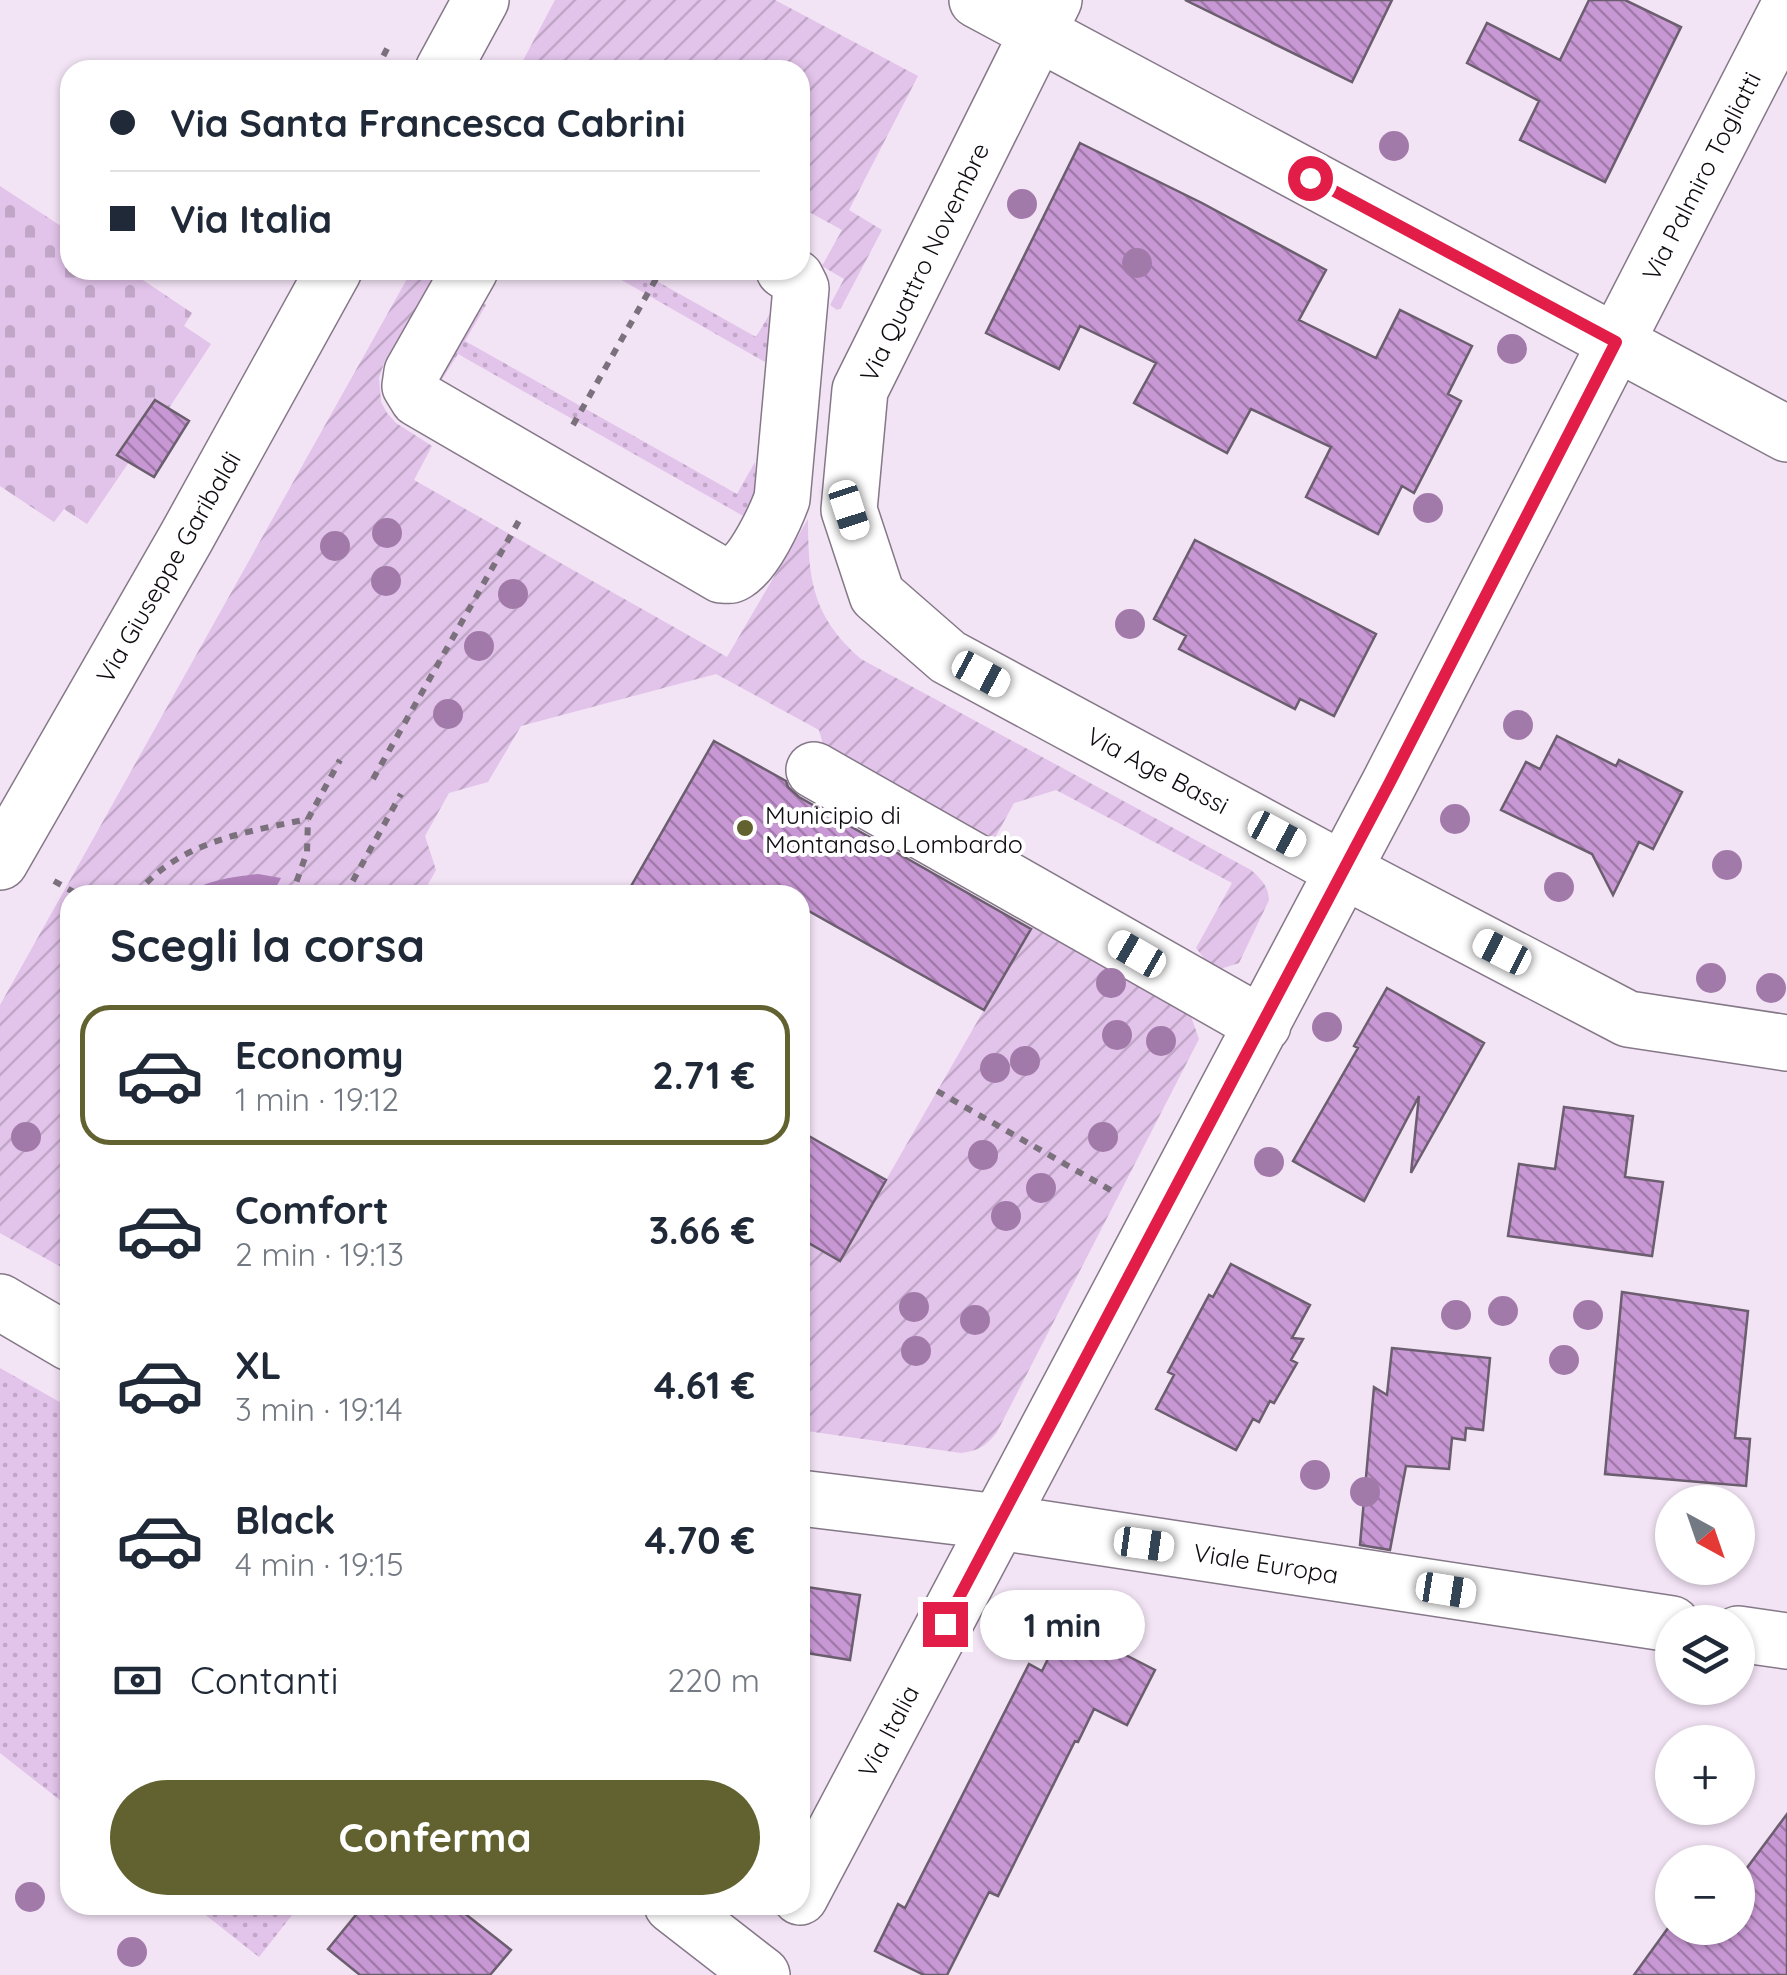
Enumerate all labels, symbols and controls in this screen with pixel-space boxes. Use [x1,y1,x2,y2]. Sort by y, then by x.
street label: Via Palmiro Togliatti [1635,66,1767,286]
text: Via Santa Francesca Cabrini [170,99,685,147]
street label: Via Quattro Novembre [853,137,995,387]
route start [1288,156,1333,201]
text: Via Italia [170,195,332,243]
street label: Via Giuseppe Garibaldi [89,446,247,688]
car [825,477,873,543]
car [947,647,1015,701]
street label: Via Age Bassi [1082,720,1234,820]
place label: Municipio di Montanaso Lombardo [765,799,1023,859]
car [1243,807,1311,861]
marker: Municipio di Montanaso Lombardo [734,817,756,839]
text: Scegli la corsa [110,917,425,973]
car [1468,925,1536,979]
car [1104,926,1170,982]
icon: car [115,1030,205,1120]
text: Economy [235,1031,404,1079]
text: 2.71 € [652,1051,755,1099]
text: 1 min · 19:12 [235,1079,399,1119]
icon: car [115,1185,205,1275]
text: Comfort [235,1186,389,1234]
text: 3.66 € [649,1206,755,1254]
text: 2 min · 19:13 [235,1234,404,1274]
icon: car [115,1340,205,1430]
text: XL [235,1341,281,1389]
text: 4.61 € [654,1361,755,1409]
text: 3 min · 19:14 [235,1389,403,1429]
north arrow [1655,1485,1755,1585]
map controls [1655,1485,1755,1945]
icon: car [115,1495,205,1585]
text: Black [235,1496,335,1544]
text: 4.70 € [645,1516,755,1564]
car [1112,1525,1176,1563]
street label: Viale Europa [1191,1536,1341,1590]
text: 4 min · 19:15 [235,1544,404,1584]
car [1414,1570,1478,1610]
callout: 1 min [980,1589,1145,1659]
route end [923,1602,968,1647]
text: 1 min [1024,1605,1101,1645]
button: layers [1655,1605,1755,1705]
icon: cash [110,1653,165,1708]
text: Contanti [190,1656,339,1704]
text: 220 m [668,1660,760,1700]
street label: Via Italia [851,1680,925,1782]
button: + [1655,1725,1755,1825]
button: Conferma [110,1780,760,1895]
button: − [1655,1845,1755,1945]

